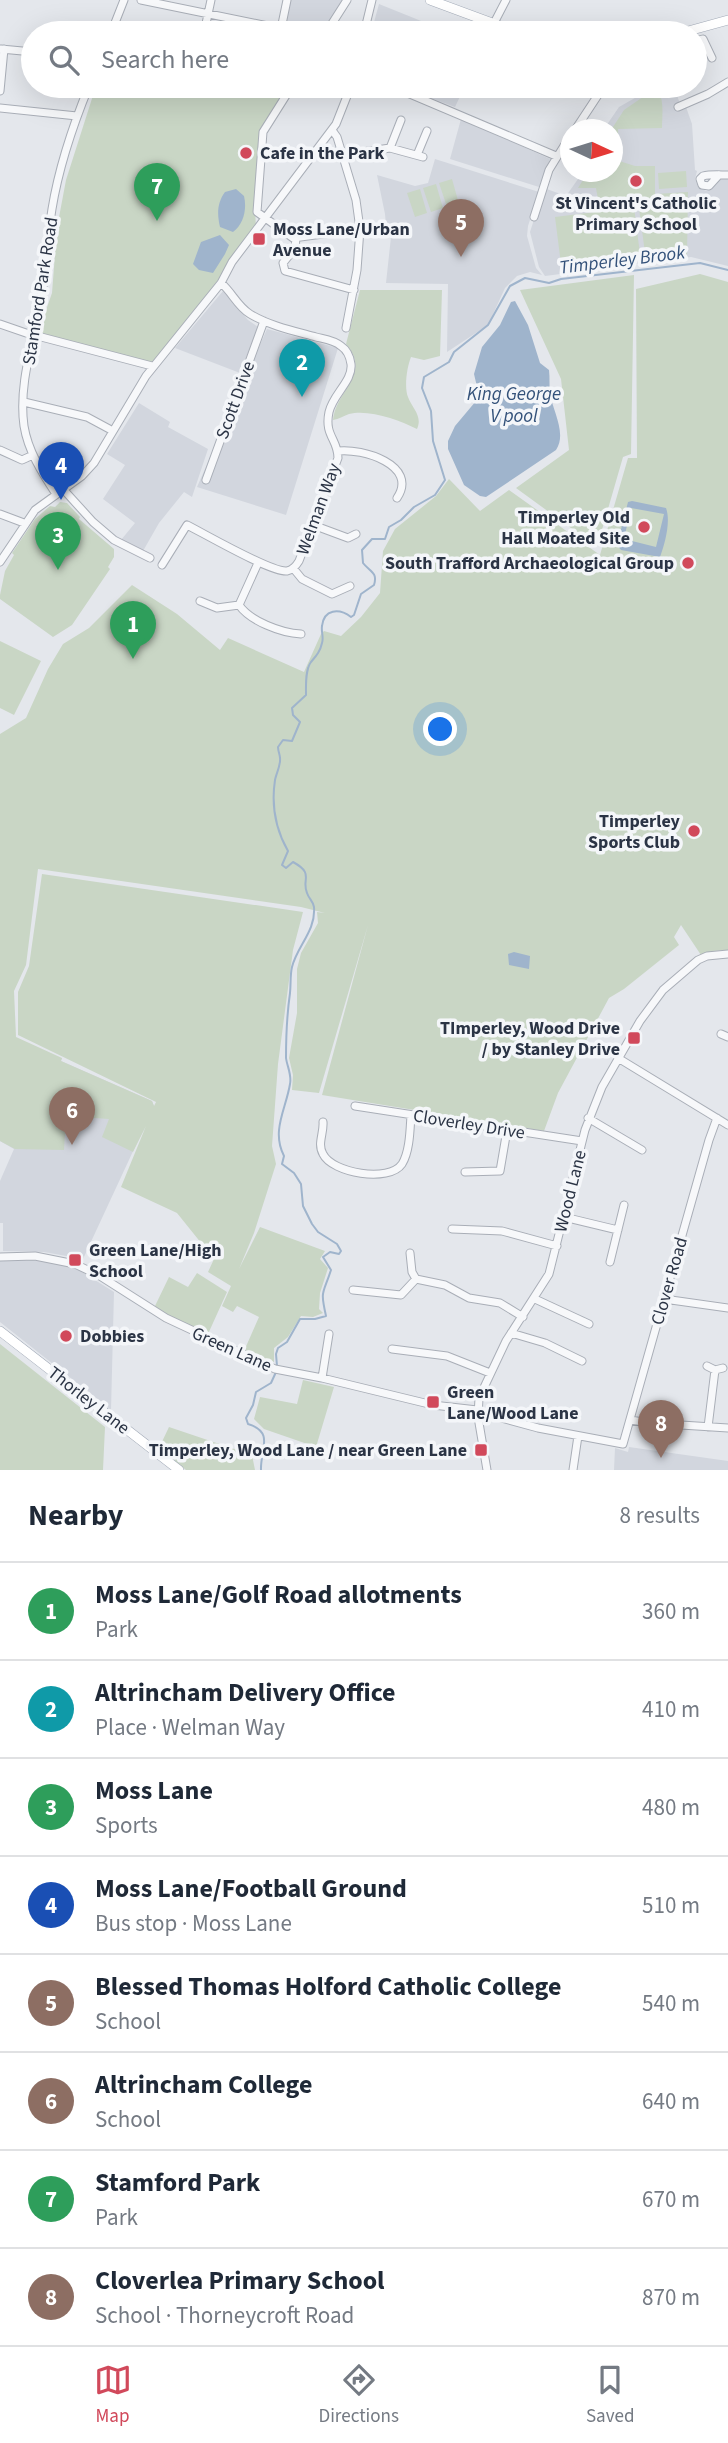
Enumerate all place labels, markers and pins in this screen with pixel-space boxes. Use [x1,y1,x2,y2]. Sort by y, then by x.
place label: Cafe in the Park [260,141,385,166]
marker: Cafe in the Park [238,145,254,161]
pin: 7 [134,163,180,221]
marker: St Vincent's Catholic Primary School [628,173,644,189]
place label: St Vincent's Catholic Primary School [555,191,717,237]
pin: 5 [438,199,484,257]
place label: Moss Lane/Urban Avenue [272,217,410,263]
marker: Moss Lane/Urban Avenue [251,231,267,247]
pin: 2 [279,339,325,397]
pin: 4 [38,442,84,500]
place label: Timperley Old Hall Moated Site [501,505,630,551]
pin: 3 [35,512,81,570]
marker: Timperley Old Hall Moated Site [636,519,652,535]
place label: South Trafford Archaeological Group [385,551,674,576]
marker: South Trafford Archaeological Group [680,555,696,571]
pin: 1 [110,601,156,659]
place label: Timperley Sports Club [588,809,681,855]
marker: Timperley Sports Club [686,823,702,839]
place label: TImperley, Wood Drive / by Stanley Drive [440,1016,620,1062]
marker: TImperley, Wood Drive / by Stanley Drive [626,1030,642,1046]
pin: 6 [49,1087,95,1145]
place label: Green Lane/High School [89,1238,222,1284]
marker: Green Lane/High School [67,1252,83,1268]
place label: Dobbies [80,1324,144,1349]
marker: Dobbies [58,1328,74,1344]
place label: Green Lane/Wood Lane [447,1380,579,1426]
marker: Green Lane/Wood Lane [425,1394,441,1410]
pin: 8 [638,1400,684,1458]
place label: Timperley, Wood Lane / near Green Lane [149,1438,467,1463]
marker: Timperley, Wood Lane / near Green Lane [473,1442,489,1458]

